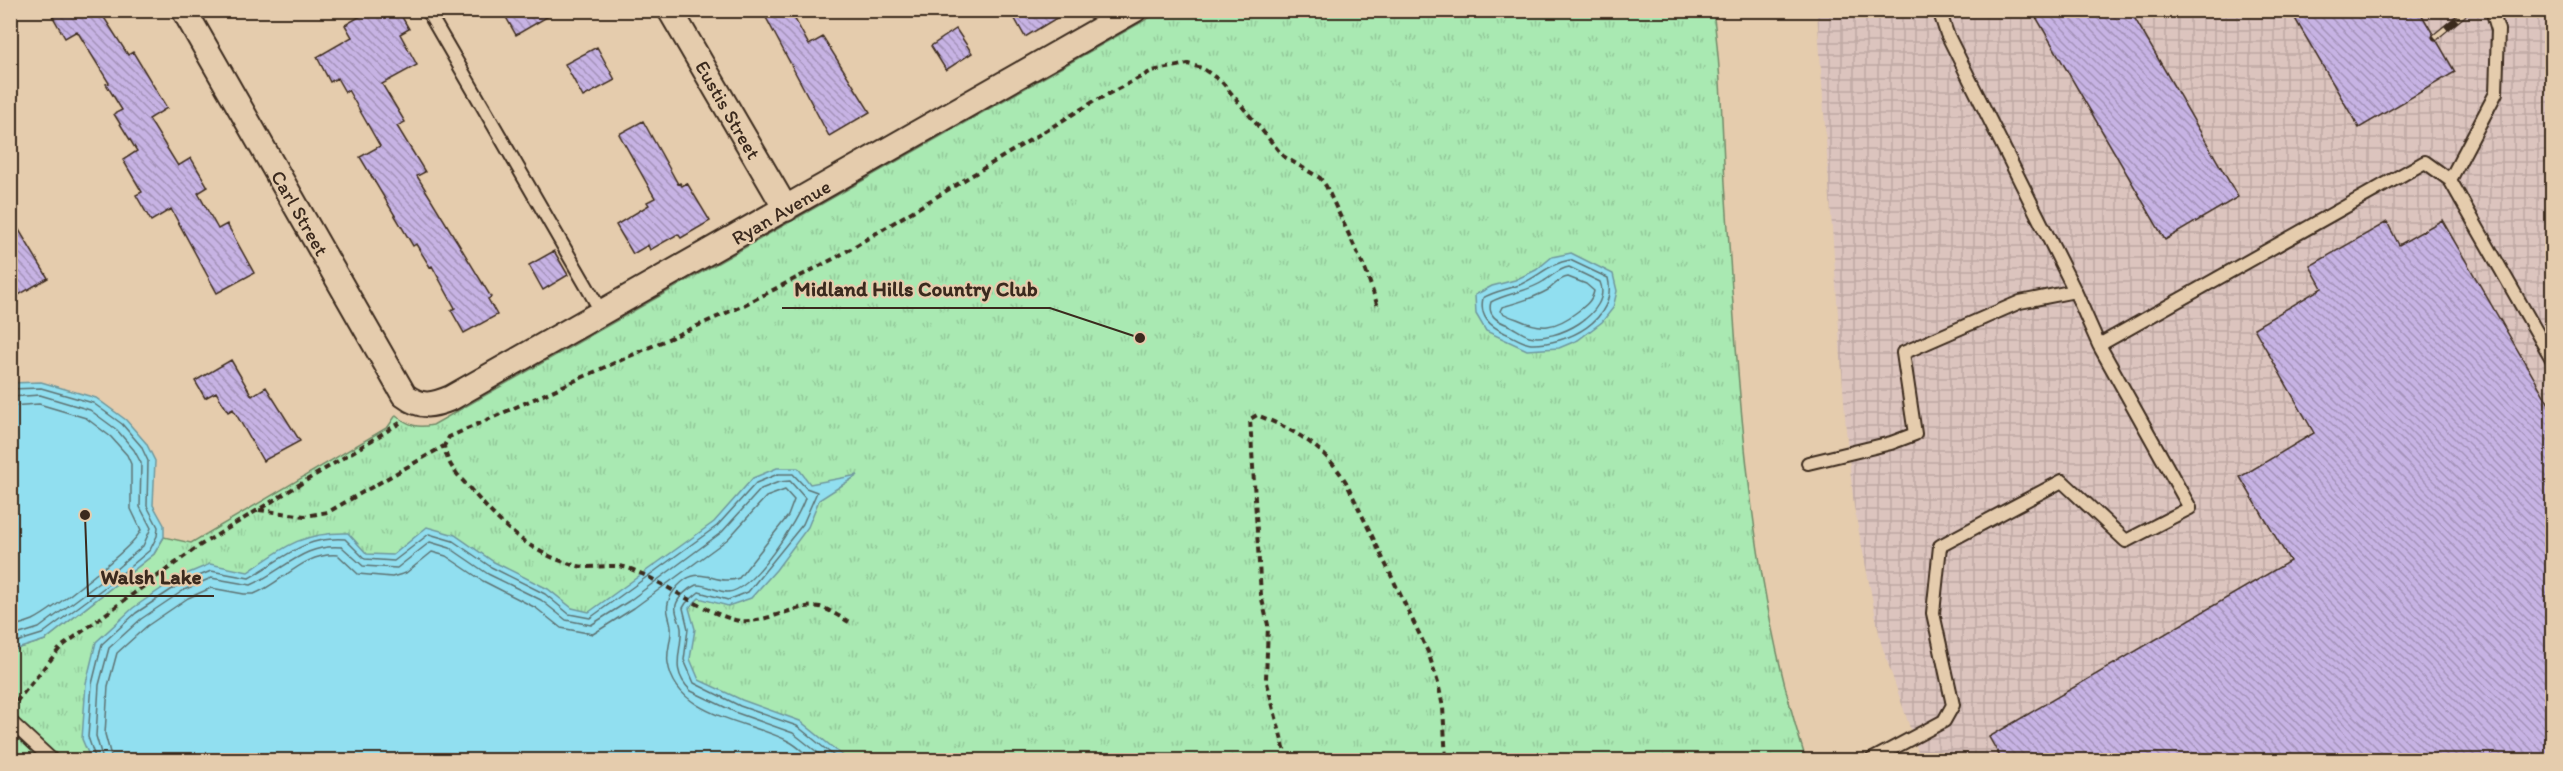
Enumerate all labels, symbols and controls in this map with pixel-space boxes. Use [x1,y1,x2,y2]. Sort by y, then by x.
street label: Eustis Street [690,56,766,164]
street label: Carl Street [266,166,334,260]
street label: Ryan Avenue [727,174,835,250]
callout: Midland Hills Country Club [782,269,1050,308]
text: Midland Hills Country Club [794,276,1038,302]
callout: Walsh Lake [88,557,214,596]
text: Walsh Lake [100,564,202,589]

